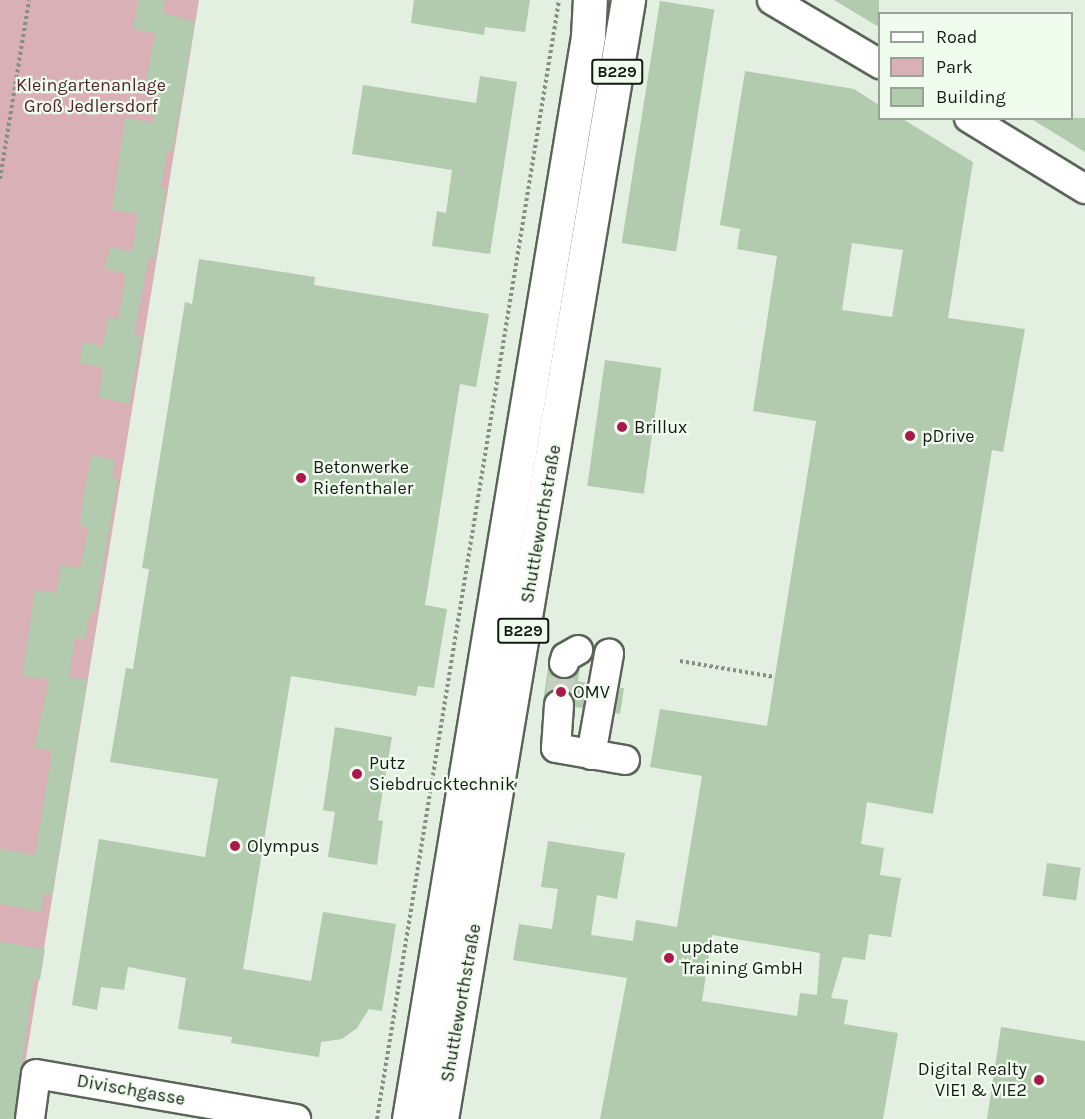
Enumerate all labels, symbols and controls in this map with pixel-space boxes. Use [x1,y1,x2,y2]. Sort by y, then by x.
legend [878,12,1073,120]
text: Road [936,26,977,48]
text: Park [936,56,973,78]
road number: B229 [590,59,644,85]
park label: Kleingartenanlage Groß Jedlersdorf [16,75,166,118]
text: Building [936,86,1006,108]
place label: Brillux [634,416,687,438]
marker: Brillux [615,420,629,434]
place label: pDrive [922,425,975,447]
marker: pDrive [903,429,917,443]
street label: Shuttleworthstraße [516,443,566,605]
place label: Betonwerke Riefenthaler [313,457,413,500]
marker: Betonwerke Riefenthaler [294,471,308,485]
road number: B229 [496,618,550,644]
place label: OMV [573,681,610,703]
marker: OMV [554,685,568,699]
place label: Putz Siebdrucktechnik [369,753,515,795]
marker: Putz Siebdrucktechnik [350,767,364,781]
place label: Olympus [247,835,320,857]
marker: Olympus [228,839,242,853]
street label: Shuttleworthstraße [436,922,486,1084]
place label: update Training GmbH [681,937,803,980]
marker: update Training GmbH [662,951,676,965]
place label: Digital Realty VIE1 & VIE2 [918,1059,1027,1102]
street label: Divischgasse [75,1070,187,1110]
marker: Digital Realty VIE1 & VIE2 [1032,1073,1046,1087]

